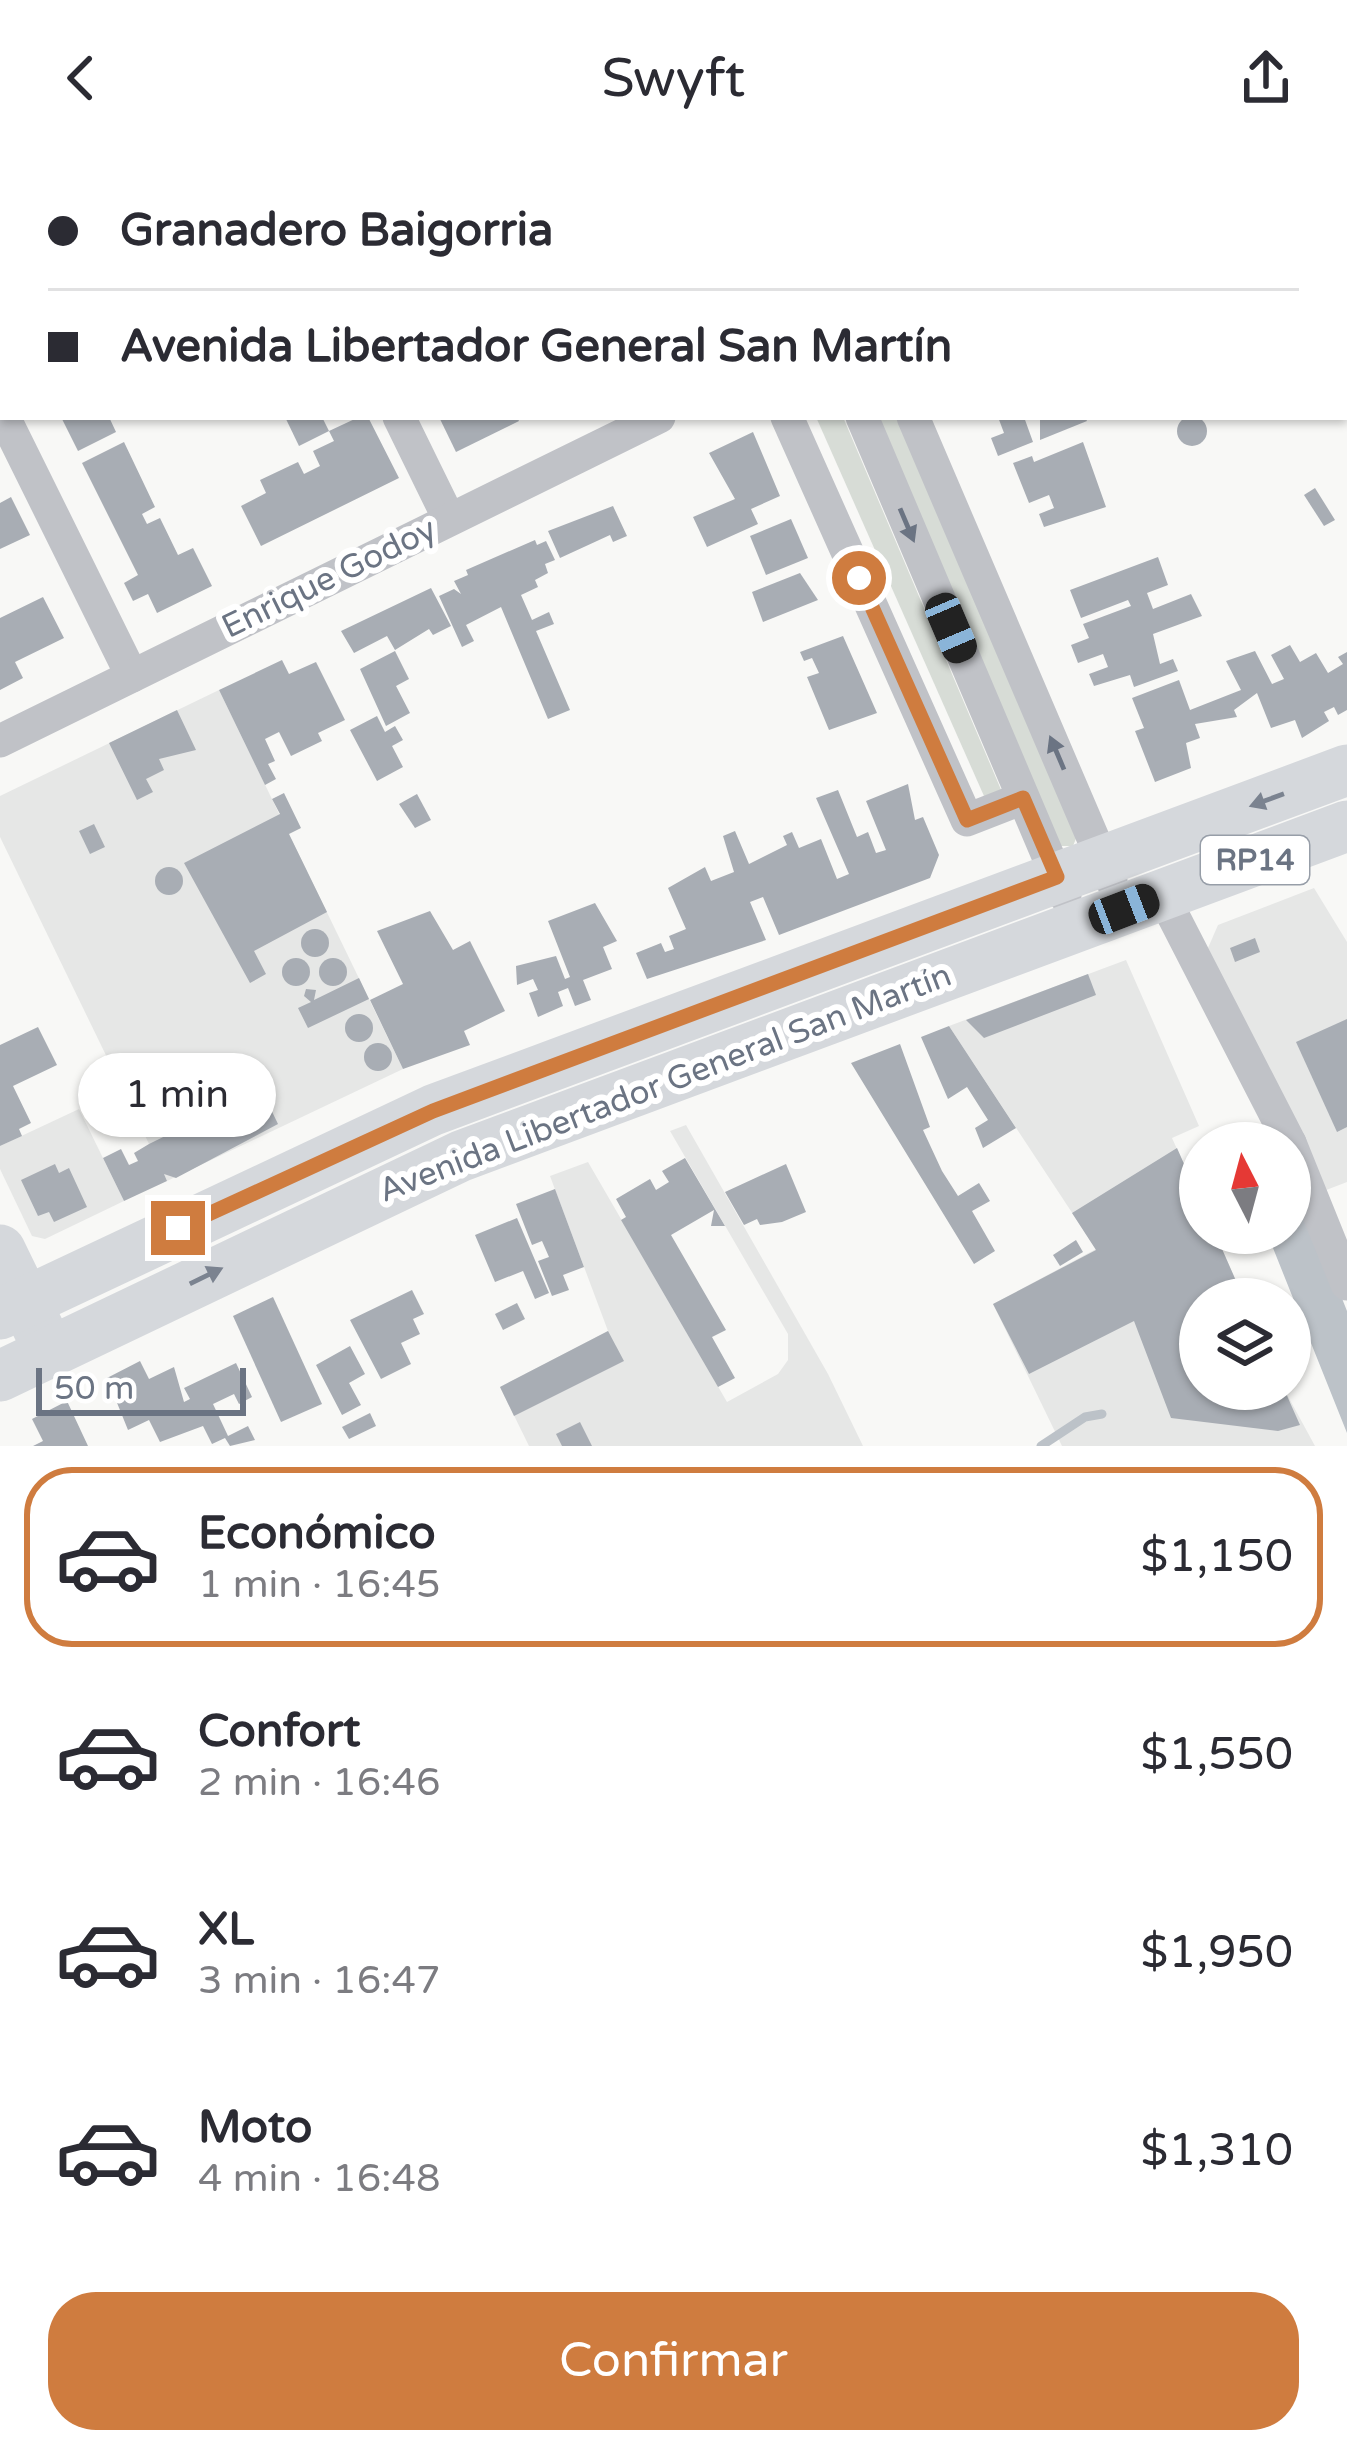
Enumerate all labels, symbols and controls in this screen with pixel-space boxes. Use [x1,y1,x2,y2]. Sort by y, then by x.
icon: back [48,45,114,111]
icon: share [1233,45,1299,111]
text: Swyft [601,46,746,111]
text: Granadero Baigorria [120,204,553,258]
text: Avenida Libertador General San Martín [120,320,952,374]
one-way arrow [898,507,917,543]
street label: Enrique Godoy [216,509,442,647]
route start [832,551,886,605]
car [920,588,982,668]
one-way arrow [1046,735,1066,770]
one-way arrow [1248,792,1284,810]
road number: RP14 [1201,836,1309,884]
car [1084,879,1164,939]
street label: Avenida Libertador General San Martín [373,955,957,1211]
callout: 1 min [79,1054,277,1138]
text: 1 min [125,1071,229,1118]
north arrow [1179,1122,1311,1254]
map controls [1179,1122,1311,1410]
route end [151,1201,205,1255]
one-way arrow [188,1266,223,1286]
button: layers [1179,1278,1311,1410]
scale bar [36,1362,246,1415]
text: 50 m [54,1369,134,1408]
icon: car [54,1503,162,1611]
text: Económico [198,1507,436,1561]
text: $1,150 [1141,1530,1293,1584]
text: 1 min · 16:45 [198,1561,440,1608]
icon: car [54,1701,162,1809]
text: Confort [198,1705,360,1759]
text: $1,550 [1141,1728,1293,1782]
text: 2 min · 16:46 [198,1759,440,1806]
icon: car [54,1899,162,2007]
text: XL [198,1903,254,1957]
text: $1,950 [1141,1926,1293,1980]
text: 3 min · 16:47 [198,1957,440,2004]
icon: car [54,2097,162,2205]
text: Moto [198,2101,312,2155]
text: $1,310 [1141,2124,1293,2178]
text: 4 min · 16:48 [198,2155,440,2202]
button: Confirmar [48,2292,1299,2430]

